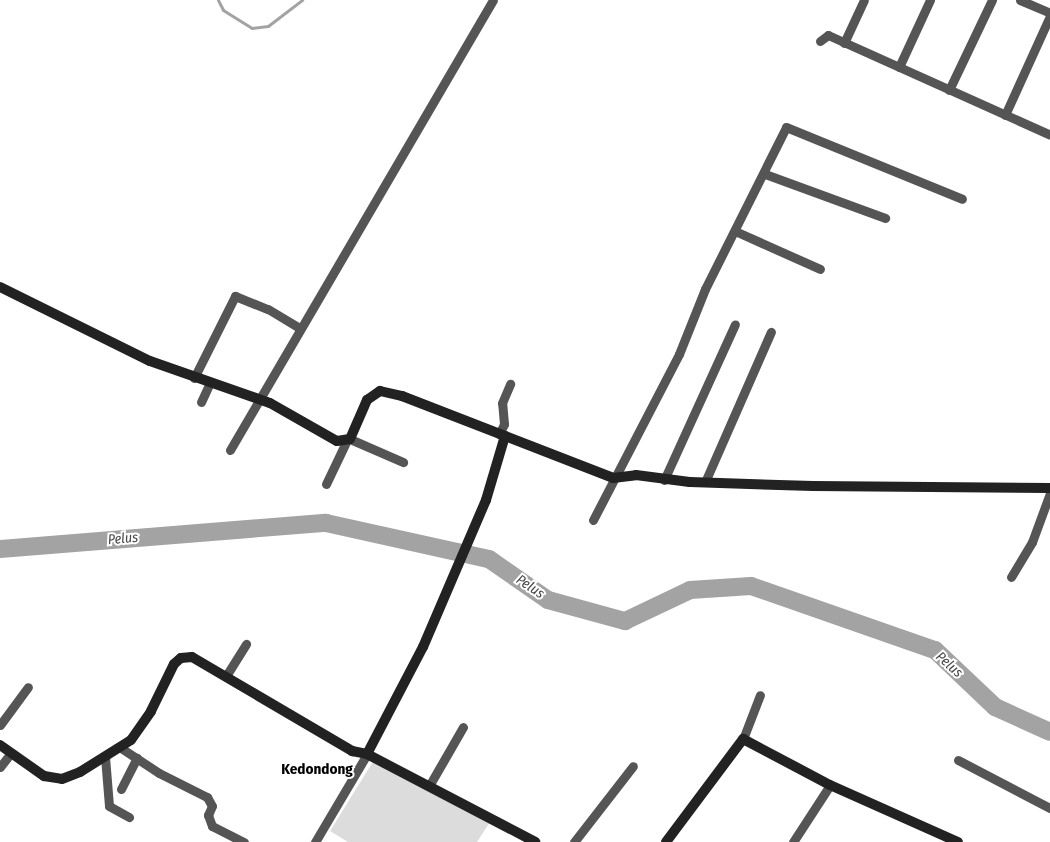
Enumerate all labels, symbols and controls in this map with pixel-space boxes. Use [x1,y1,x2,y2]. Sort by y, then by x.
water label: Pelus [107,529,139,549]
water label: Pelus [513,572,547,602]
water label: Pelus [932,649,966,681]
district label: Kedondong [281,761,353,779]

